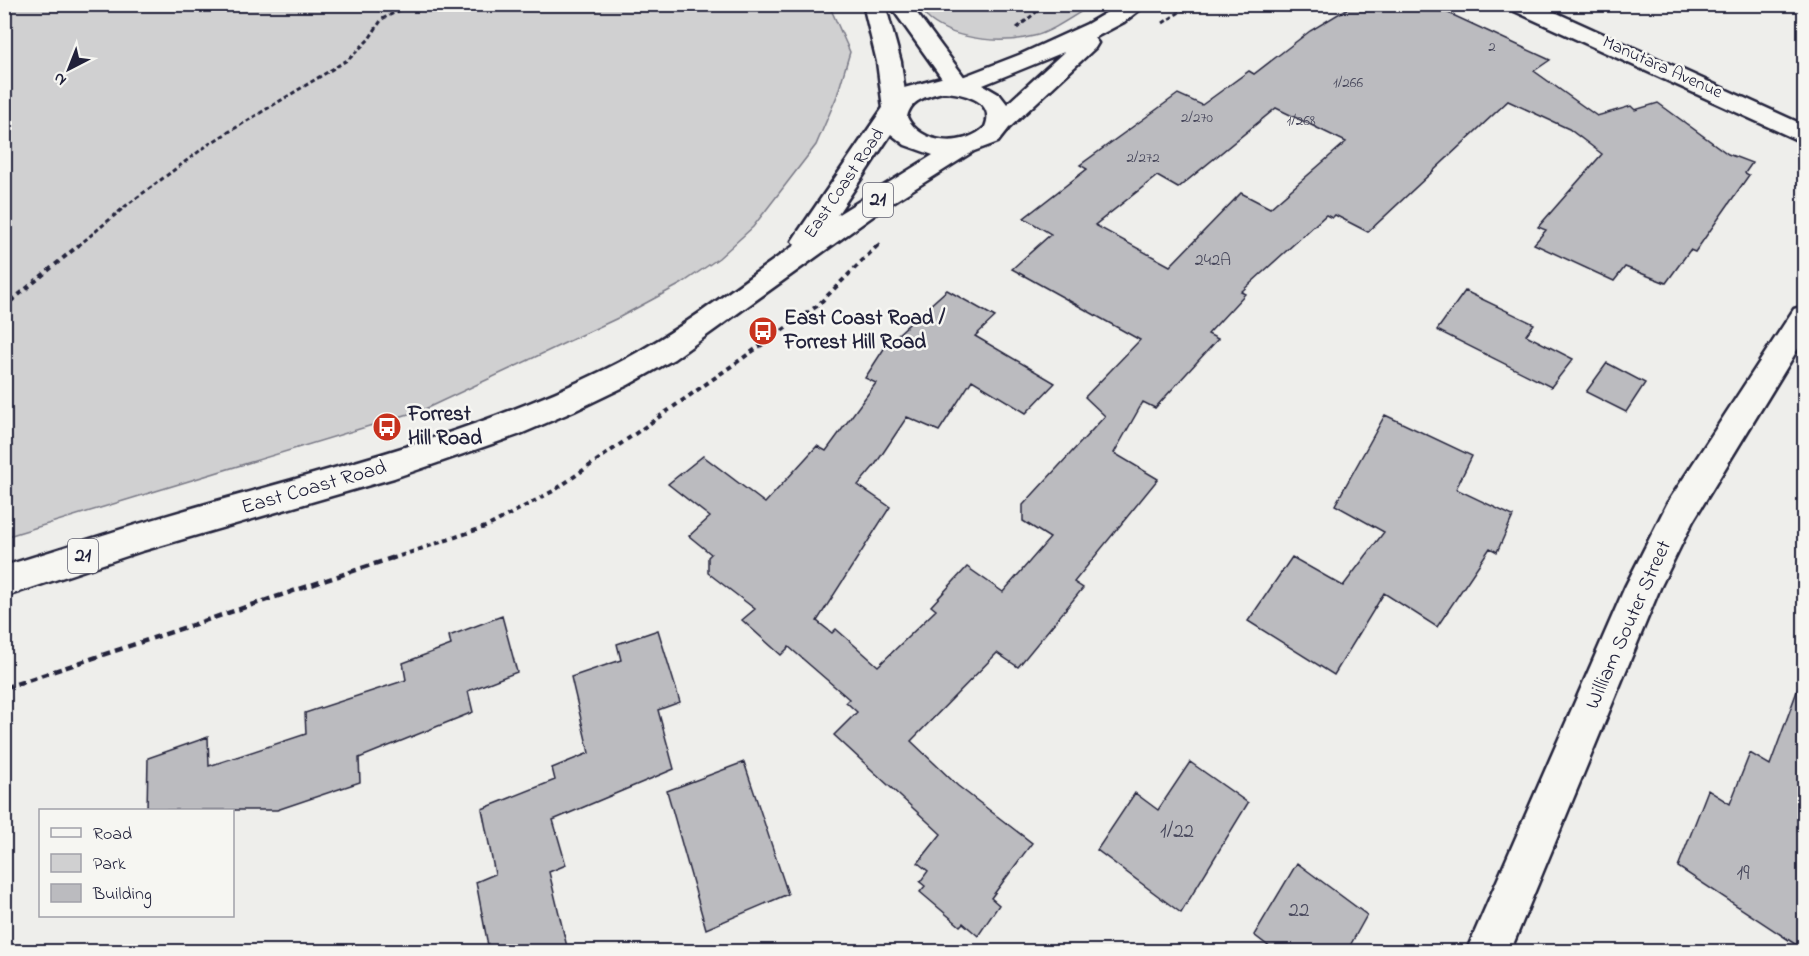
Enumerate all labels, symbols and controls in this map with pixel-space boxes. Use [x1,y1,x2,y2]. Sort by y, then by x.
street label: Manutara Avenue [1598,30,1727,107]
house number: 2 [1488,36,1496,58]
north arrow [39,39,99,99]
text: N [48,66,72,91]
house number: 1/266 [1333,72,1363,94]
house number: 2/270 [1181,107,1214,129]
house number: 1/268 [1286,110,1316,132]
street label: East Coast Road [798,124,892,244]
house number: 2/272 [1126,147,1160,169]
road number: 21 [863,183,893,217]
house number: 242A [1195,248,1231,274]
place label: East Coast Road / Forrest Hill Road [783,304,946,358]
bus stop icon: East Coast Road / Forrest Hill Road [747,315,779,347]
place label: Forrest Hill Road [407,400,482,454]
bus stop icon: Forrest Hill Road [371,411,403,443]
street label: East Coast Road [238,453,390,523]
street label: William Souter Street [1578,536,1680,714]
road number: 21 [68,539,98,573]
legend [39,809,234,917]
house number: 1/22 [1160,817,1194,847]
text: Road [93,822,132,848]
text: Park [93,852,126,878]
house number: 19 [1737,859,1750,889]
text: Building [92,882,152,909]
house number: 22 [1289,896,1309,926]

